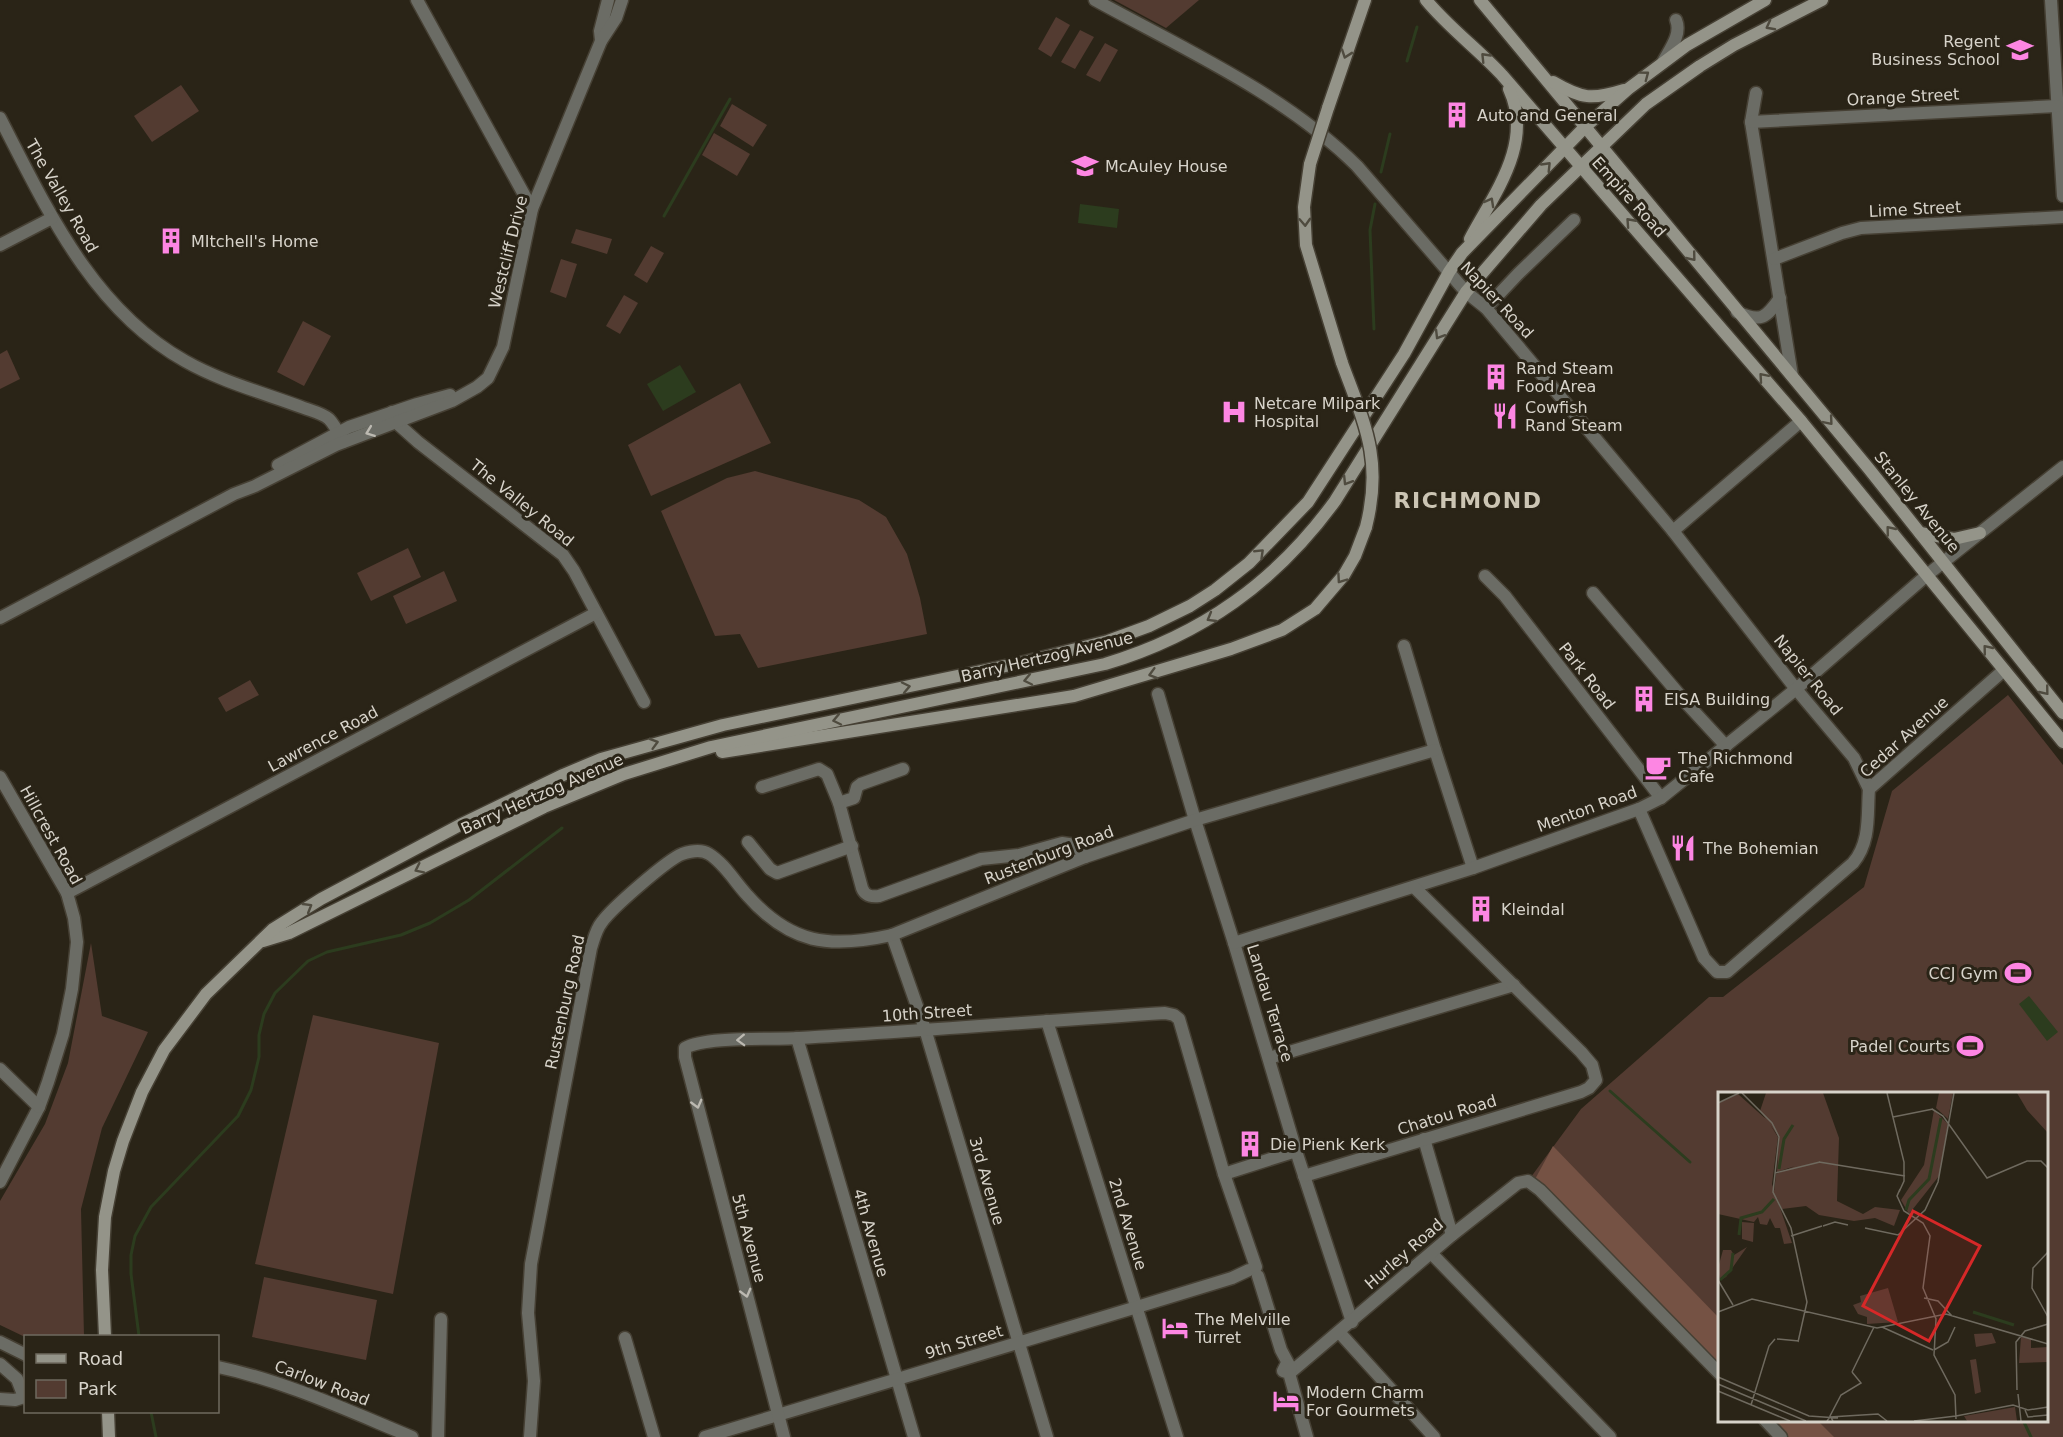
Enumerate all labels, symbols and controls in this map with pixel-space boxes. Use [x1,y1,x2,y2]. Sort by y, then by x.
one-way arrow [1766,19,1776,30]
place label: Regent Business School [1871,32,2000,69]
school or university icon: Regent Business School [2005,35,2035,65]
one-way arrow [1341,48,1354,59]
one-way arrow [1482,54,1493,65]
one-way arrow [1639,72,1650,83]
street label: Orange Street [1846,85,1960,109]
building icon: Auto and General [1442,100,1472,130]
place label: Auto and General [1477,106,1617,125]
street label: The Valley Road [21,135,102,256]
school or university icon: McAuley House [1070,151,1100,181]
street label: Empire Road [1588,153,1670,241]
place label: McAuley House [1105,157,1228,176]
one-way arrow [1540,163,1551,174]
street label: Westcliff Drive [485,194,531,310]
one-way arrow [1483,197,1494,208]
street label: Lime Street [1868,197,1962,221]
one-way arrow [1298,217,1311,226]
one-way arrow [1626,218,1637,229]
building icon: MItchell's Home [156,226,186,256]
place label: MItchell's Home [191,232,319,251]
one-way arrow [1685,250,1696,261]
street label: Napier Road [1457,258,1537,342]
one-way arrow [1434,329,1446,339]
place label: Rand Steam Food Area [1516,359,1614,396]
building icon: Rand Steam Food Area [1481,362,1511,392]
one-way arrow [1759,373,1770,384]
place label: Netcare Milpark Hospital [1254,394,1381,431]
hospital icon: Netcare Milpark Hospital [1219,397,1249,427]
place label: Cowfish Rand Steam [1525,398,1623,435]
restaurant icon: Cowfish Rand Steam [1490,401,1520,431]
one-way arrow [1822,414,1833,425]
one-way arrow [365,424,376,437]
street label: Stanley Avenue [1870,448,1964,556]
street label: The Valley Road [466,455,578,551]
one-way arrow [1344,475,1355,486]
district label: RICHMOND [1394,488,1542,513]
one-way arrow [1887,526,1898,537]
one-way arrow [1254,549,1264,560]
one-way arrow [1337,572,1348,583]
one-way arrow [1207,611,1217,623]
street label: Barry Hertzog Avenue [959,628,1135,686]
street label: Napier Road [1770,631,1846,719]
street label: Park Road [1555,639,1619,713]
one-way arrow [1984,645,1995,656]
one-way arrow [1148,667,1158,679]
one-way arrow [1023,673,1033,686]
one-way arrow [901,681,911,694]
building icon: EISA Building [1629,684,1659,714]
one-way arrow [2038,684,2049,695]
place label: EISA Building [1664,690,1770,709]
street label: Cedar Avenue [1856,692,1952,782]
street label: Lawrence Road [265,702,381,776]
one-way arrow [832,713,842,726]
one-way arrow [648,738,659,750]
place label: The Richmond Cafe [1677,749,1793,786]
street label: Barry Hertzog Avenue [458,750,626,838]
cafe icon: The Richmond Cafe [1643,752,1673,782]
street label: Hillcrest Road [16,782,86,888]
street label: Menton Road [1534,782,1640,836]
street label: Rustenburg Road [982,822,1116,888]
restaurant icon: The Bohemian [1668,833,1698,863]
place label: The Bohemian [1702,839,1819,858]
one-way arrow [414,862,425,873]
building icon: Kleindal [1466,894,1496,924]
place label: Kleindal [1501,900,1565,919]
one-way arrow [302,902,312,914]
street label: Rustenburg Road [541,933,589,1071]
street label: Landau Terrace [1243,942,1297,1064]
sports icon: CCJ Gym [2003,958,2033,988]
place label: CCJ Gym [1928,964,1998,983]
street label: 10th Street [881,1000,973,1026]
sports icon: Padel Courts [1955,1031,1985,1061]
one-way arrow [736,1034,745,1047]
place label: Padel Courts [1849,1037,1950,1056]
street label: Chatou Road [1395,1091,1499,1139]
inset map [1718,1092,2048,1422]
one-way arrow [690,1098,702,1109]
building icon: Die Pienk Kerk [1235,1129,1265,1159]
street label: 3rd Avenue [965,1135,1009,1227]
place label: Die Pienk Kerk [1270,1135,1386,1154]
street label: 2nd Avenue [1105,1176,1151,1272]
street label: 4th Avenue [849,1187,893,1279]
street label: 5th Avenue [728,1192,770,1284]
street label: Hurley Road [1361,1215,1447,1293]
one-way arrow [739,1287,751,1298]
place label: The Melville Turret [1194,1310,1291,1347]
hotel icon: The Melville Turret [1160,1313,1190,1343]
street label: 9th Street [923,1321,1005,1363]
legend [24,1335,219,1413]
text: Road [78,1348,123,1369]
street label: Carlow Road [272,1356,372,1410]
text: Park [78,1378,117,1399]
place label: Modern Charm For Gourmets [1306,1383,1424,1420]
hotel icon: Modern Charm For Gourmets [1271,1386,1301,1416]

